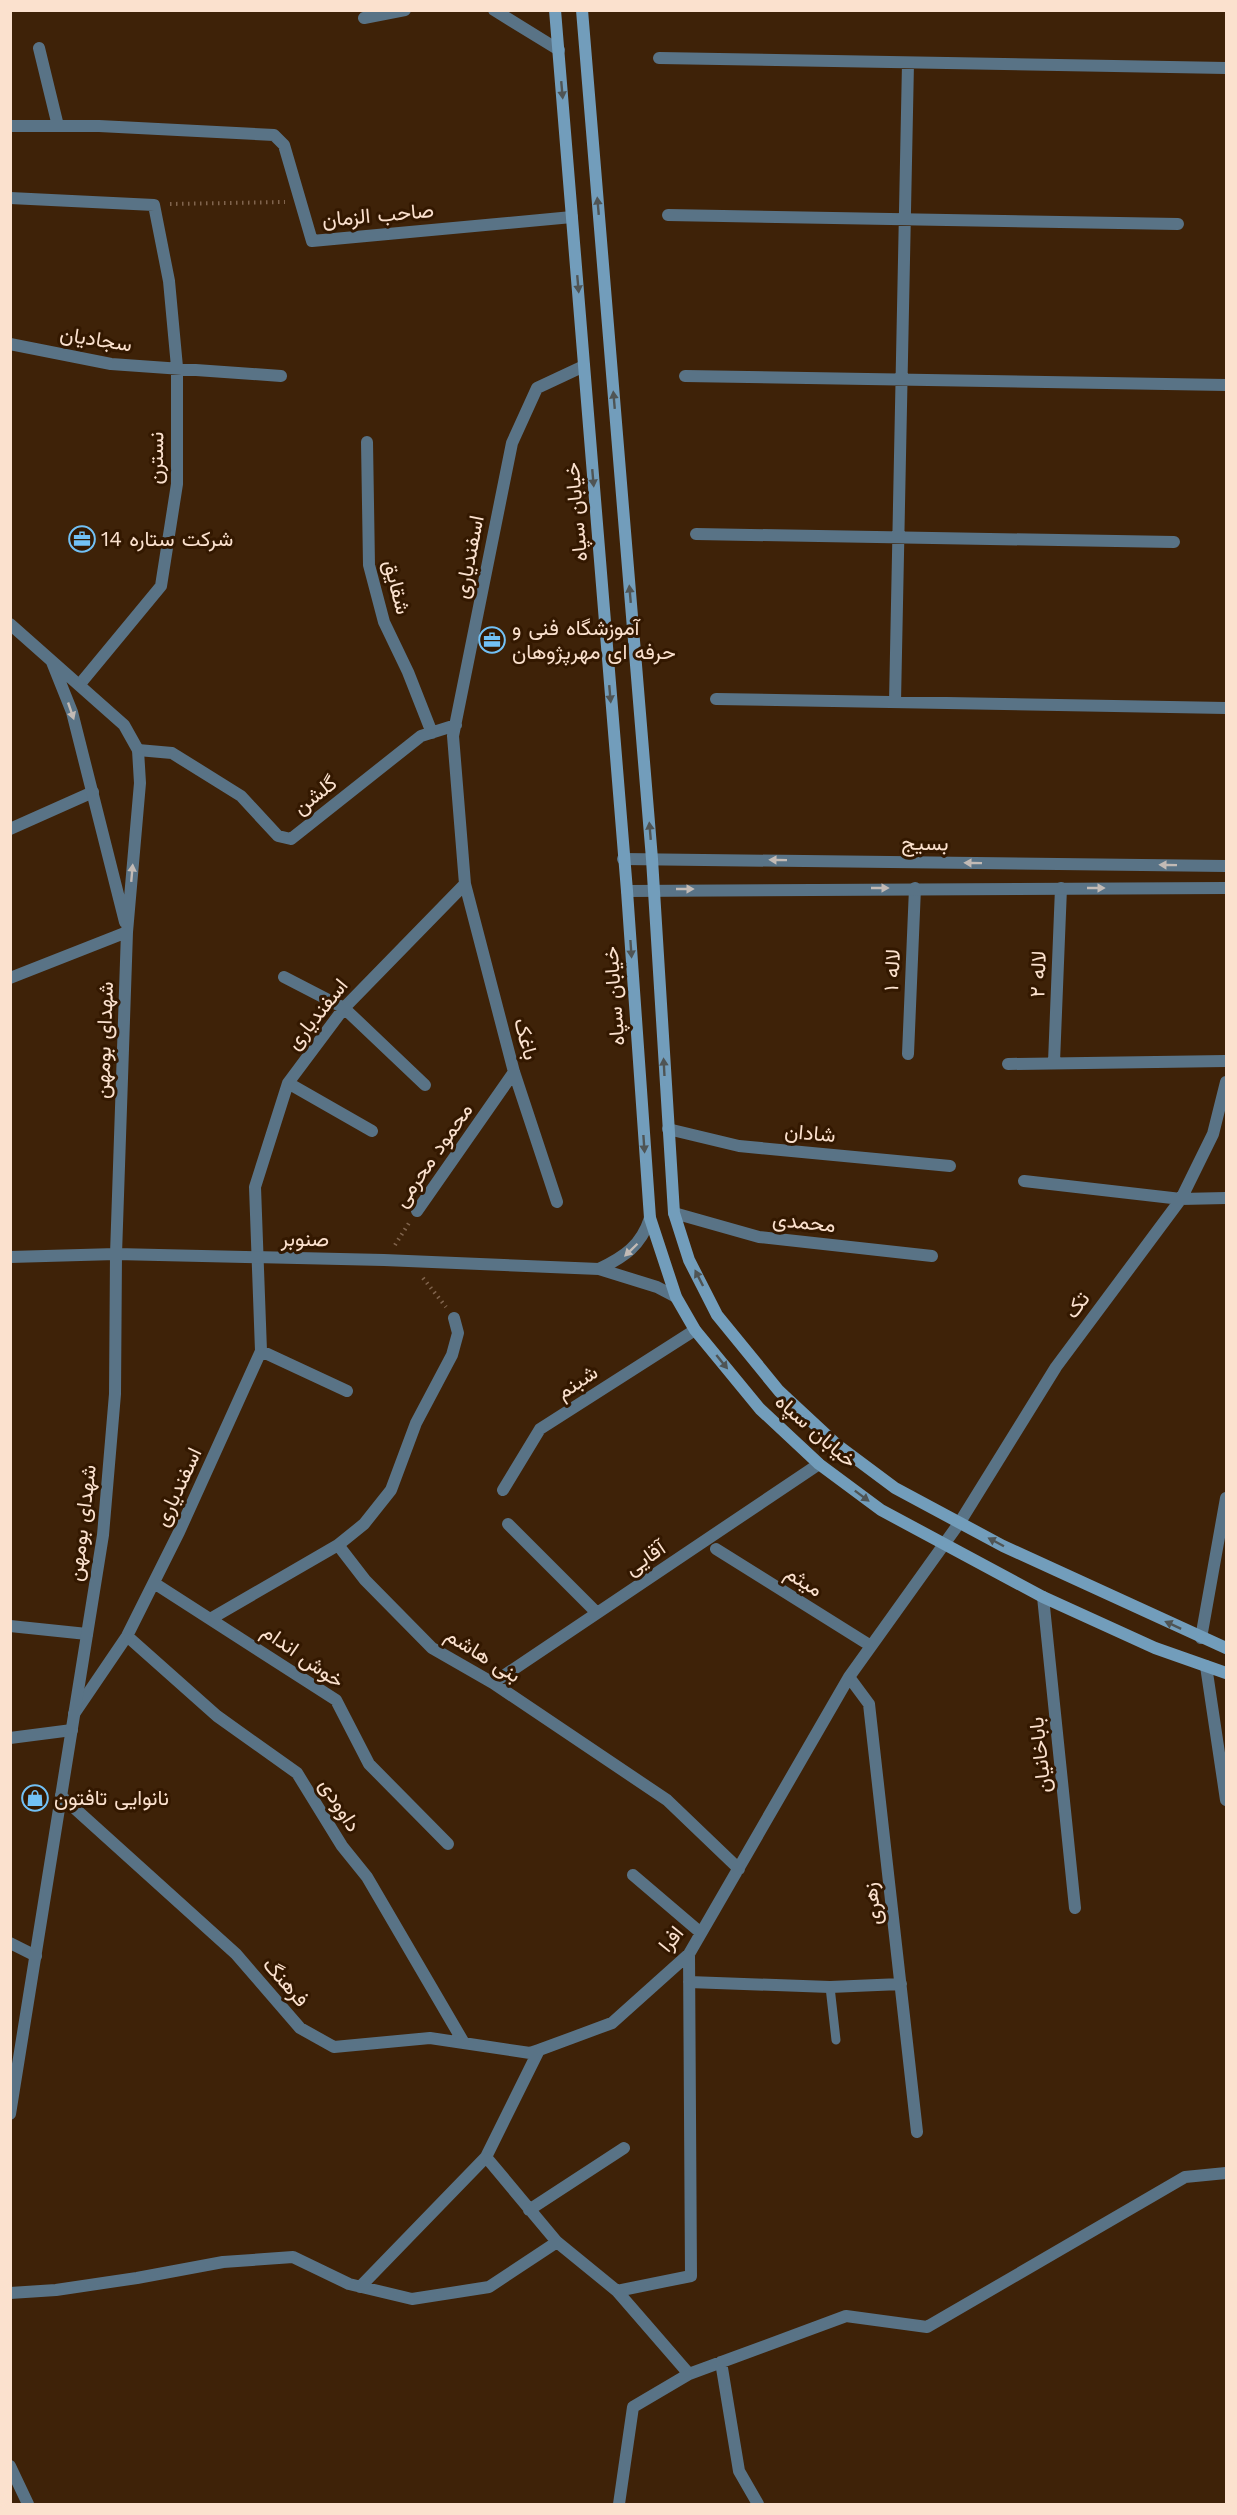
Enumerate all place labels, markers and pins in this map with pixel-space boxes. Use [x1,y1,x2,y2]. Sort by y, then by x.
office icon: شرکت ستاره 14 [67,524,97,554]
place label: شرکت ستاره 14 [101,526,233,552]
place label: آموزشگاه فنی و حرفه ای مهرپژوهان [512,615,676,666]
office icon: آموزشگاه فنی و حرفه ای مهرپژوهان [477,625,507,655]
shop icon: نانوایی تافتون [20,1783,50,1813]
place label: نانوایی تافتون [54,1785,169,1811]

